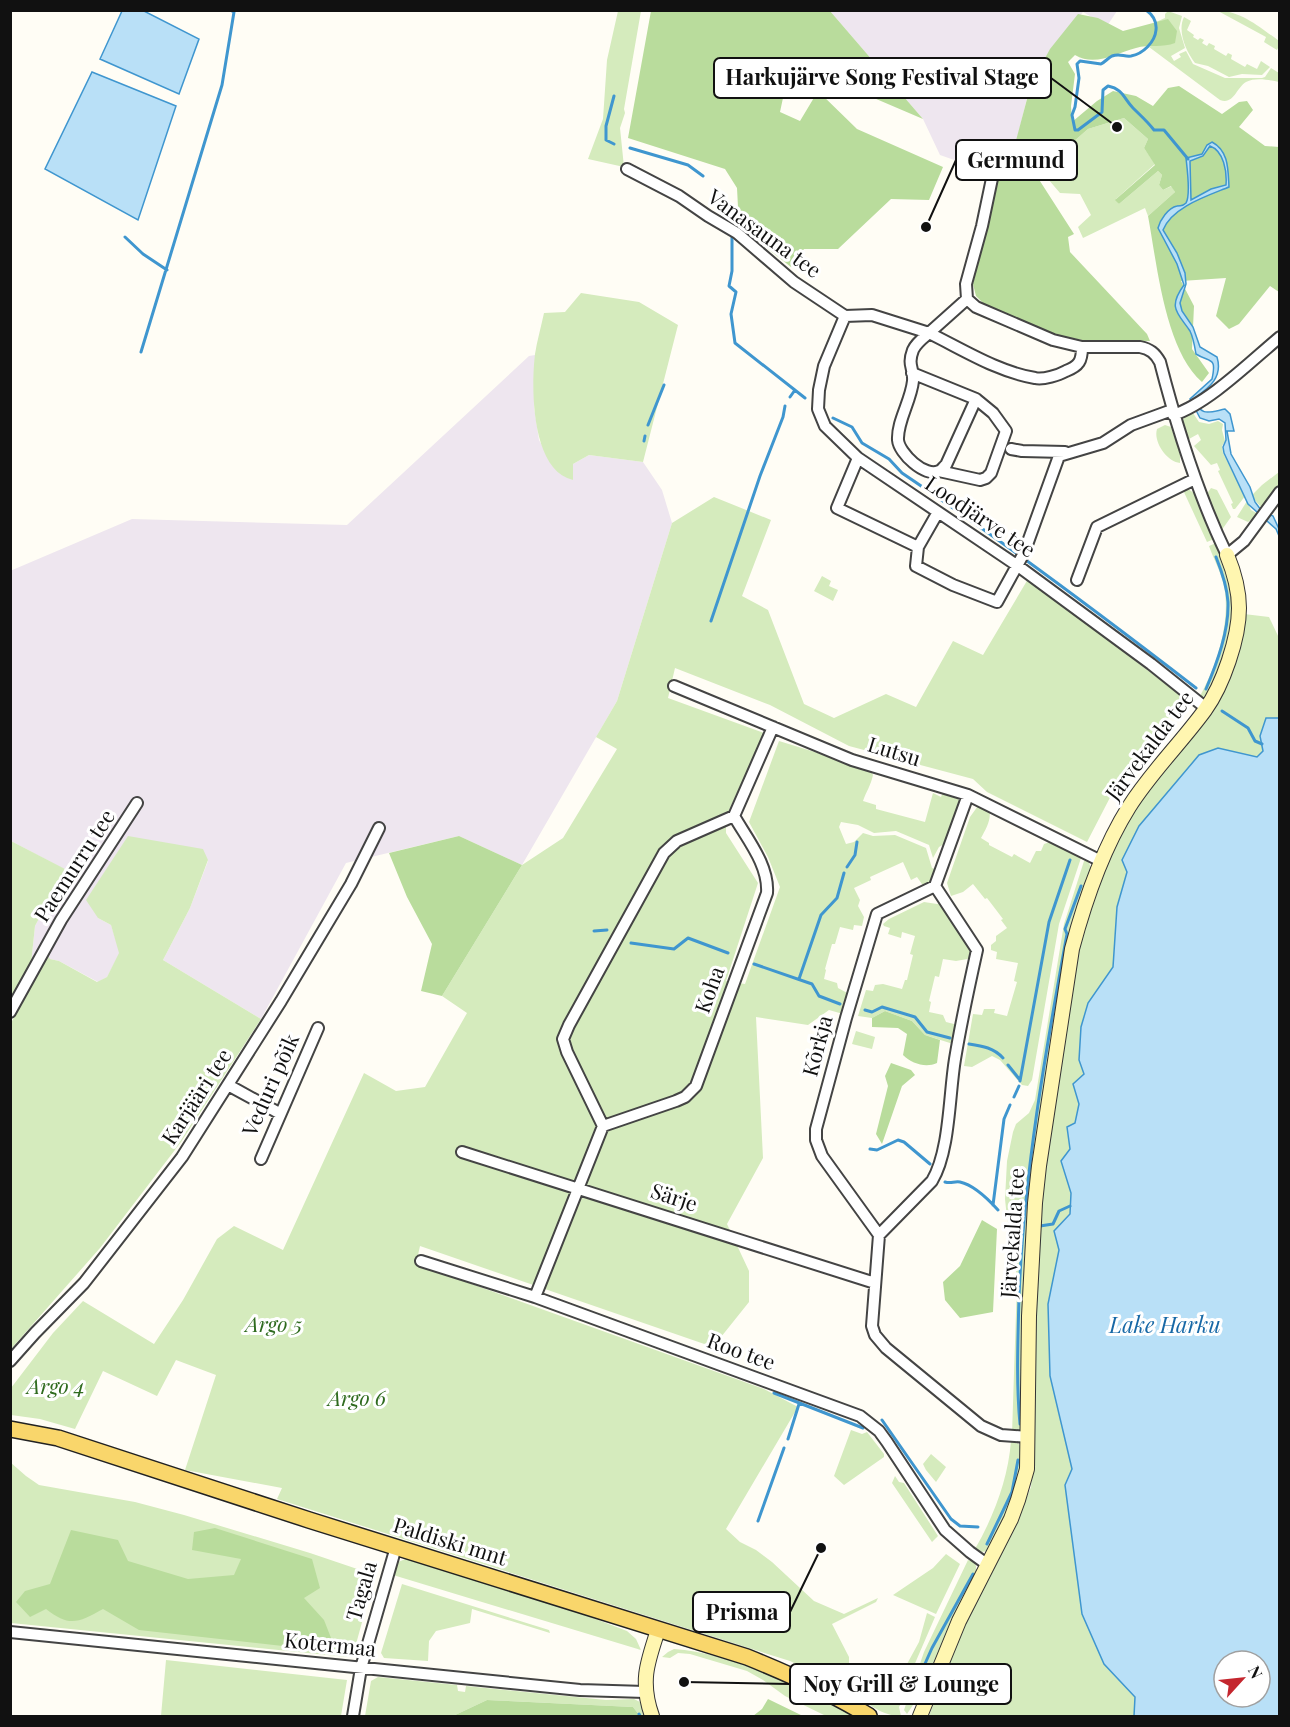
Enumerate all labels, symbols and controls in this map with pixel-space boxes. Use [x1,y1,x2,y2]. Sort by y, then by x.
callout: Harkujärve Song Festival Stage [714,58,1051,98]
text: Harkujärve Song Festival Stage [725,61,1039,91]
callout: Germund [956,140,1077,180]
text: Germund [967,144,1065,174]
street label: Vanasauna tee [702,181,828,283]
street label: Loodjärve tee [921,468,1042,563]
street label: Järvekalda tee [1097,684,1199,806]
street label: Lutsu [865,729,924,771]
street label: Paemurru tee [27,803,120,926]
street label: Koha [687,962,730,1017]
street label: Kõrkja [795,1011,838,1079]
street label: Veduri põik [234,1028,304,1141]
street label: Karjääri tee [154,1042,237,1149]
street label: Järvekalda tee [992,1167,1030,1300]
street label: Särje [648,1175,701,1217]
park label: Argo 5 [244,1309,303,1337]
water label: Lake Harku [1108,1309,1221,1339]
street label: Roo tee [704,1325,779,1375]
park label: Argo 4 [25,1371,85,1399]
park label: Argo 6 [326,1383,387,1411]
street label: Paldiski mnt [390,1509,511,1571]
street label: Tagala [338,1557,382,1624]
callout: Prisma [693,1592,790,1632]
text: Prisma [706,1596,779,1626]
street label: Kotermaa [283,1624,378,1662]
north arrow [1212,1649,1272,1709]
text: N [1244,1662,1268,1682]
callout: Noy Grill & Lounge [790,1664,1011,1704]
text: Noy Grill & Lounge [803,1668,999,1698]

